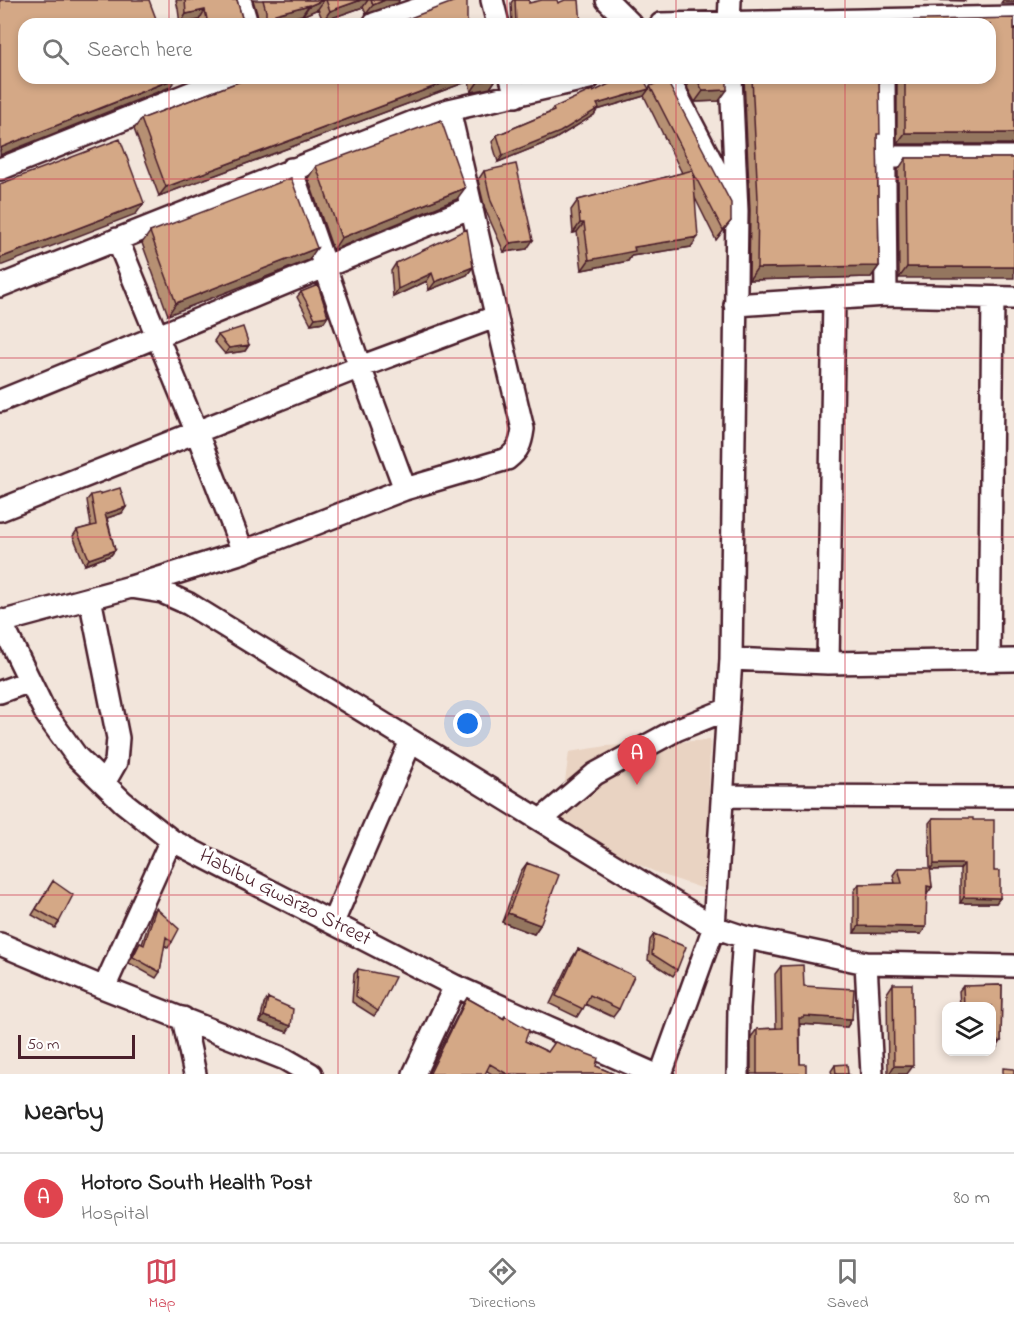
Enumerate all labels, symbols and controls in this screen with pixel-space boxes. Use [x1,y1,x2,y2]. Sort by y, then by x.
search box [18,18,996,84]
icon: search [39,35,72,68]
text: Search here [87,35,192,67]
your location [453,709,482,738]
pin: A [618,736,656,785]
street label: Habibu Gwarzo Street [194,842,376,954]
map controls [942,1002,996,1056]
button: layers [942,1002,996,1056]
scale bar [18,1032,135,1060]
text: 50 m [27,1033,59,1057]
text: Nearby [24,1094,103,1132]
text: Hotoro South Health Post [81,1168,312,1200]
text: A [37,1184,50,1213]
text: 80 m [953,1184,990,1213]
text: Hospital [81,1200,149,1229]
tab: Map [145,1255,178,1315]
tab: Directions [469,1255,536,1315]
tab: Saved [827,1255,869,1315]

